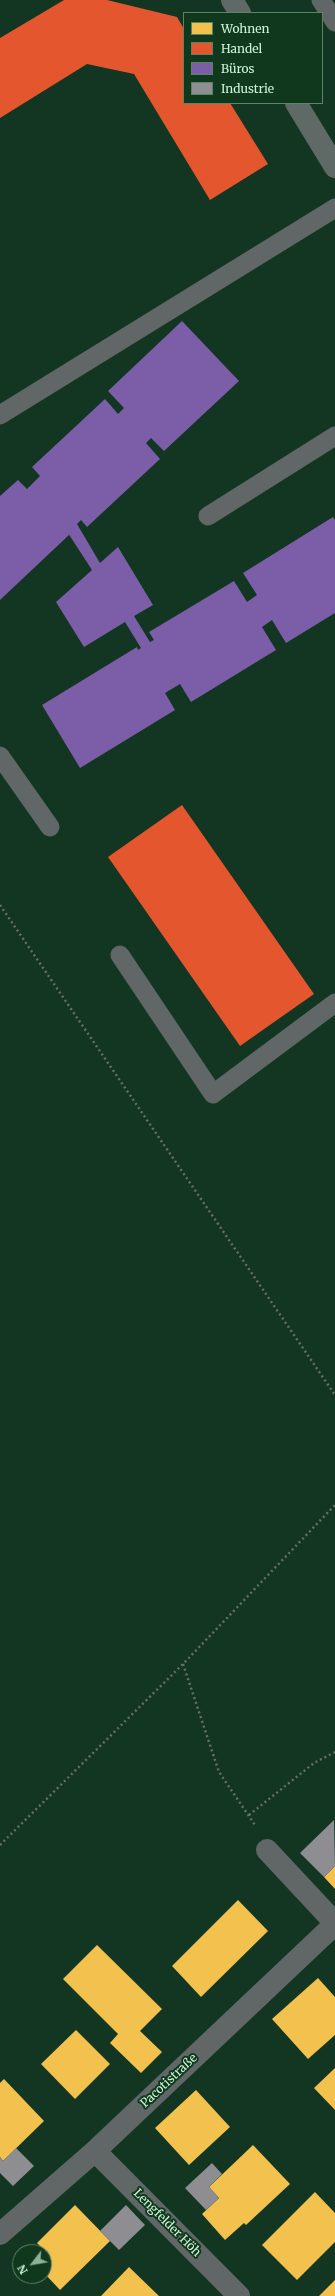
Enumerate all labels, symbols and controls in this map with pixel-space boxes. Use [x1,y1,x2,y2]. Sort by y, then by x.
legend [183,12,323,104]
text: Wohnen [221,21,269,36]
text: Handel [221,41,262,56]
text: Büros [221,61,254,76]
text: Industrie [221,81,274,96]
street label: Pacotistraße [138,2051,200,2111]
street label: Lengfelder Höh [130,2186,204,2260]
north arrow [12,2244,52,2284]
text: N [14,2262,31,2277]

